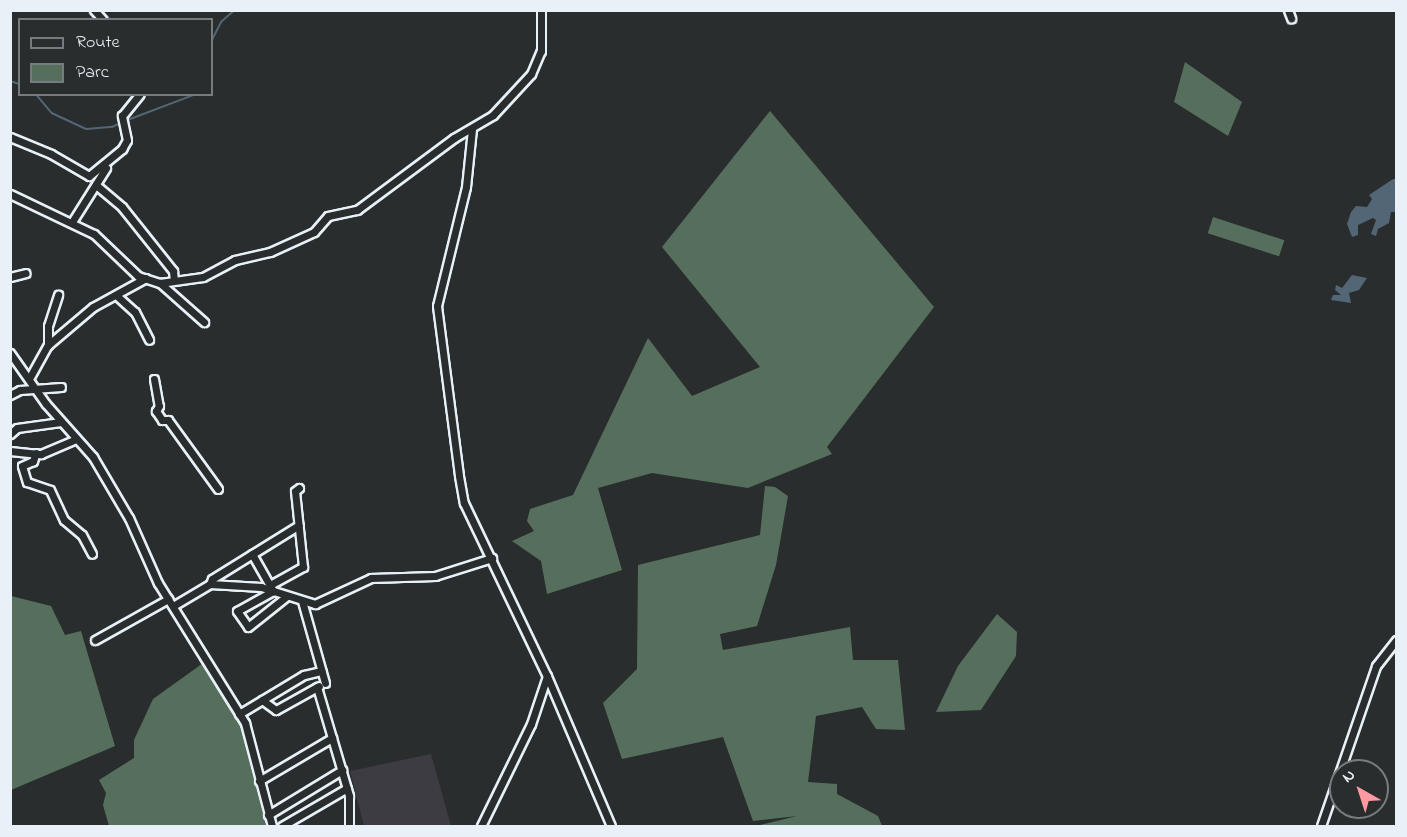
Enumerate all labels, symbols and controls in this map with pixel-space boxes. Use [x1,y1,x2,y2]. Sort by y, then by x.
legend [18,18,213,96]
text: Route [76,30,120,56]
text: Parc [76,60,109,86]
north arrow [1329,759,1389,819]
text: N [1337,764,1361,789]

